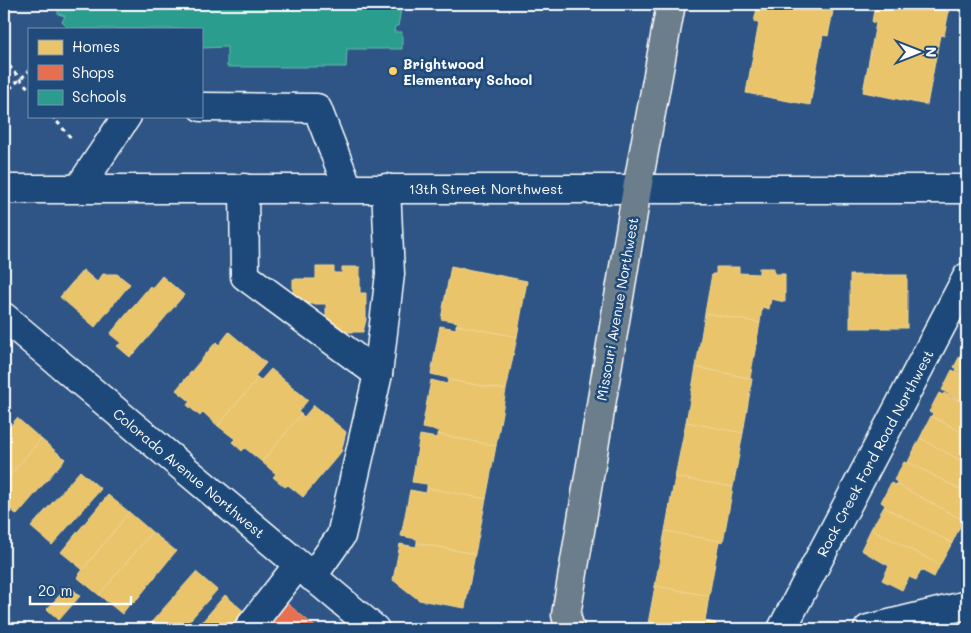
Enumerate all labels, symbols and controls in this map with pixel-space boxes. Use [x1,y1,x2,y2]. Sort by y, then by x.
legend [28,28,202,118]
north arrow [894,28,944,78]
text: Homes [72,36,120,56]
text: N [922,47,941,57]
place label: Brightwood Elementary School [403,54,532,89]
text: Shops [72,62,114,82]
marker: Brightwood Elementary School [387,65,399,77]
text: Schools [72,86,127,106]
street label: 13th Street Northwest [409,179,563,198]
street label: Missouri Avenue Northwest [592,216,642,402]
street label: Rock Creek Ford Road Northwest [812,346,938,560]
street label: Colorado Avenue Northwest [109,404,269,542]
scale bar [30,573,131,605]
text: 20 m [38,580,72,600]

